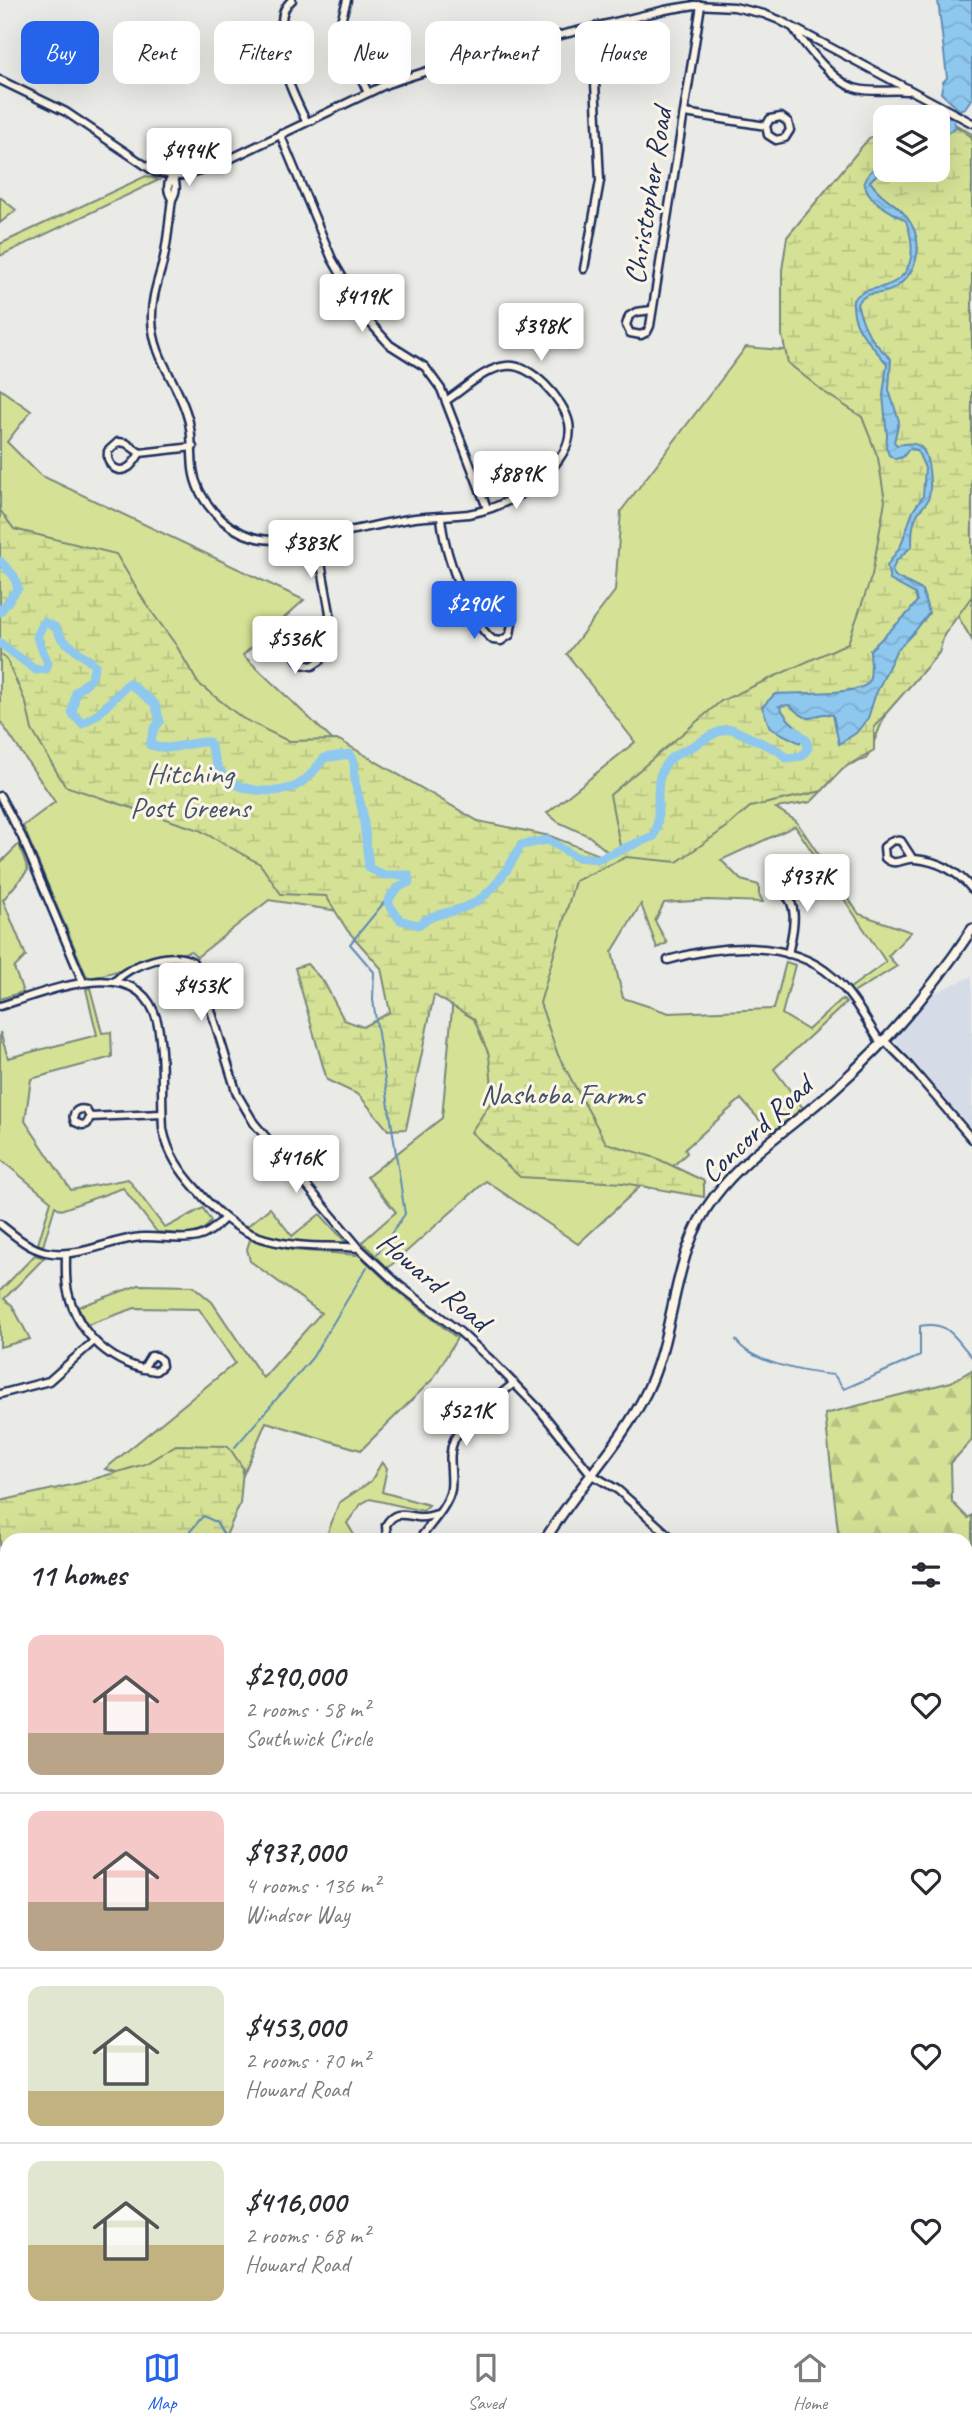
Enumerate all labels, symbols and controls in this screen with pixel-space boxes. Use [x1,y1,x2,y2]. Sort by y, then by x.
chip: Buy [21,21,99,84]
chip: Rent [113,21,200,84]
chip: Filters [214,21,314,84]
chip: New [328,21,411,84]
chip: Apartment [425,21,561,84]
chip: House [575,21,670,84]
street label: Christopher Road [615,101,681,287]
map controls [873,105,950,182]
button: layers [873,105,950,182]
pin: $494K [140,128,238,188]
text: $494K [163,136,215,165]
pin: $419K [313,274,411,334]
text: $419K [336,282,388,311]
pin: $398K [492,304,590,363]
text: $398K [515,311,567,340]
pin: $889K [467,452,565,511]
text: $889K [490,459,542,488]
pin: $383K [262,520,360,580]
text: $383K [284,528,338,557]
pin: $290K [425,582,523,641]
text: $290K [448,589,500,618]
pin: $536K [246,616,344,676]
text: $536K [268,624,322,653]
park label: Hitching Post Greens [130,754,253,826]
pin: $937K [758,855,856,914]
text: $937K [781,862,833,891]
pin: $453K [152,964,250,1023]
text: $453K [175,971,227,1000]
street label: Concord Road [692,1064,823,1191]
park label: Nashoba Farms [480,1075,646,1113]
pin: $416K [247,1136,345,1195]
text: $416K [269,1143,323,1172]
street label: Howard Road [370,1223,501,1342]
pin: $521K [417,1388,515,1448]
text: $521K [440,1396,492,1425]
text: 11 homes [28,1556,126,1594]
icon: filters [907,1556,945,1594]
text: $290,000 [245,1657,345,1695]
icon: home [84,1663,168,1747]
icon: heart [907,1686,945,1724]
text: 2 rooms · 58 m² [245,1695,369,1724]
text: Southwick Circle [245,1724,372,1753]
text: $937,000 [245,1833,345,1871]
icon: home [84,1839,168,1923]
icon: heart [907,1862,945,1900]
text: 4 rooms · 136 m² [245,1871,380,1900]
text: Windsor Way [245,1900,350,1929]
text: $453,000 [245,2008,345,2046]
icon: home [84,2014,168,2098]
icon: heart [907,2037,945,2075]
text: 2 rooms · 70 m² [245,2046,369,2075]
text: Howard Road [245,2075,349,2104]
text: $416,000 [245,2183,346,2221]
icon: home [84,2189,168,2273]
icon: heart [907,2212,945,2250]
text: 2 rooms · 68 m² [245,2221,369,2250]
text: Howard Road [245,2250,349,2279]
tab: Map [143,2349,181,2415]
tab: Saved [467,2349,505,2415]
tab: Home [791,2349,829,2415]

